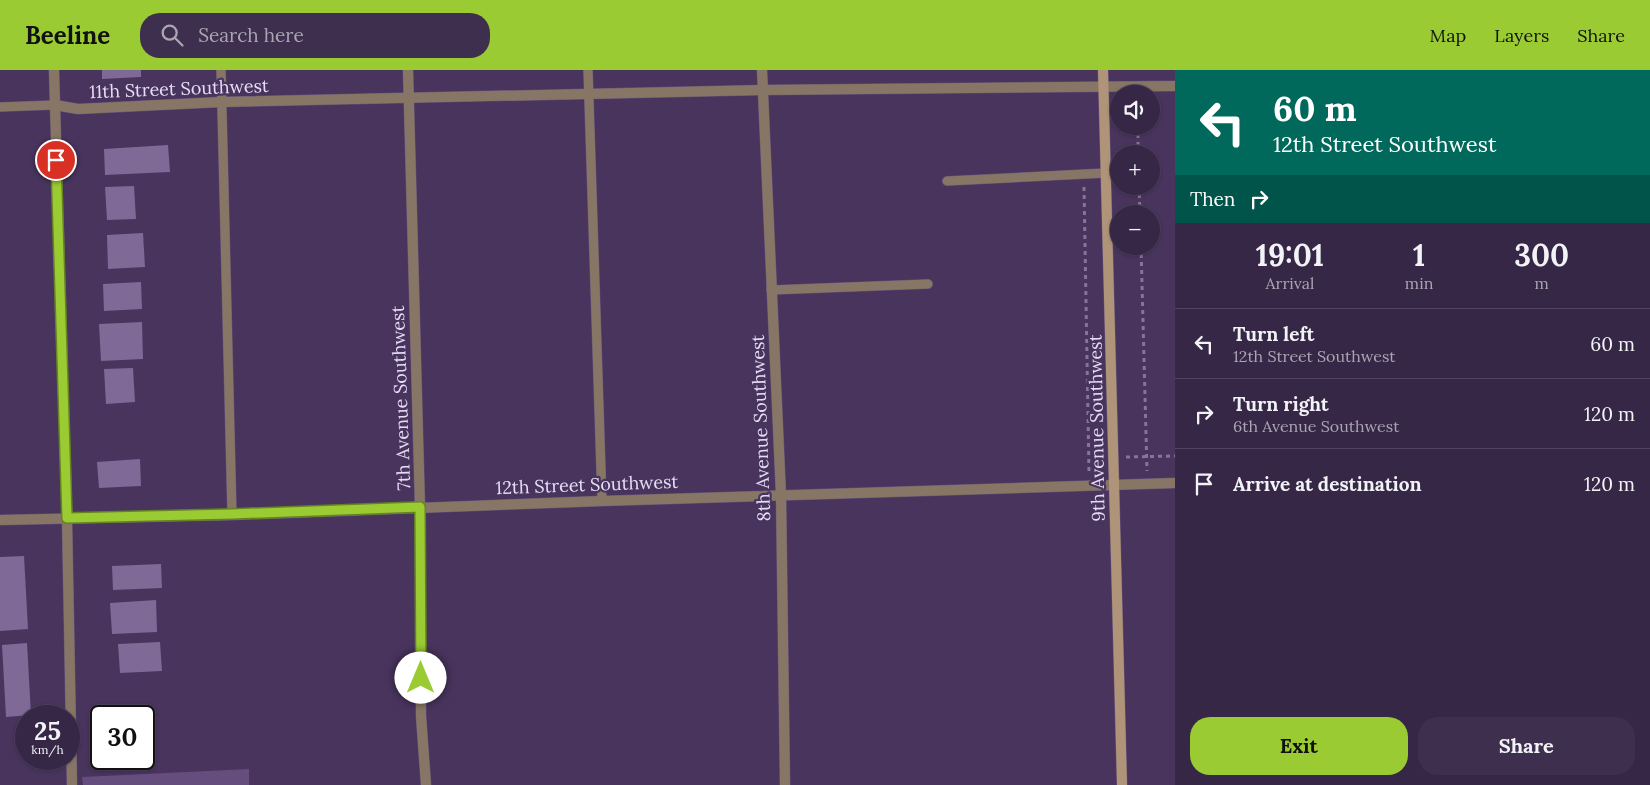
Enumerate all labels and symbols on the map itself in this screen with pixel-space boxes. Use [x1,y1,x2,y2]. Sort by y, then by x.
street label: 11th Street Southwest [89,74,269,103]
pin [35,139,77,181]
street label: 7th Avenue Southwest [386,305,415,491]
street label: 8th Avenue Southwest [746,334,775,522]
street label: 9th Avenue Southwest [1083,334,1110,522]
street label: 12th Street Southwest [495,470,679,499]
position arrow [394,651,446,703]
speed limit sign: 30 [90,705,155,770]

